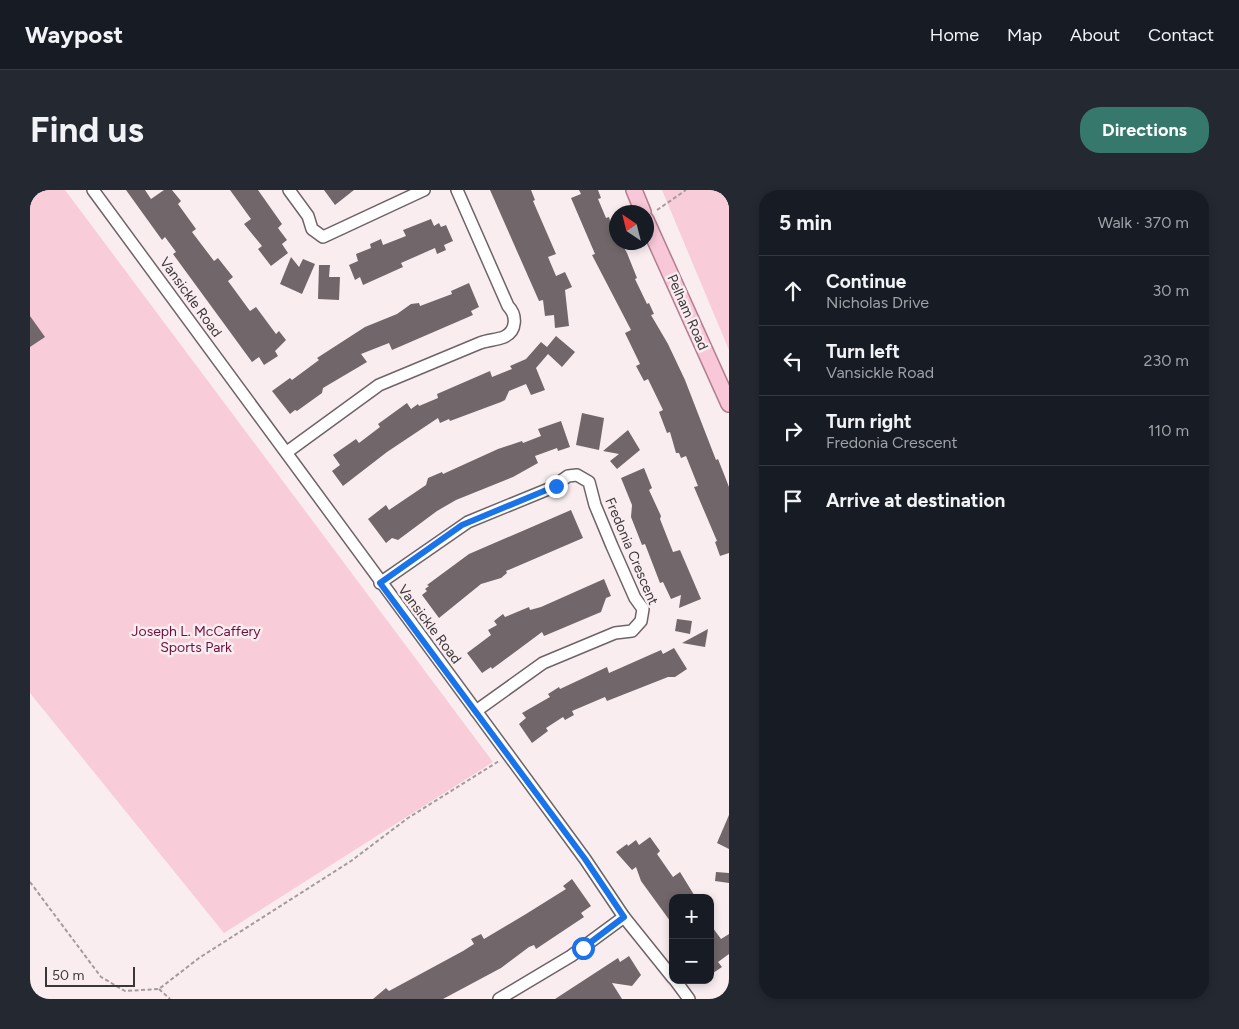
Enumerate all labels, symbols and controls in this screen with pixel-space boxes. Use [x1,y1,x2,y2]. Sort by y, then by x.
text: Waypost [25,20,123,49]
text: Home [930,24,979,46]
text: Map [1007,24,1042,46]
text: About [1070,24,1120,46]
text: Contact [1148,24,1214,46]
button: Directions [1080,107,1209,153]
text: Find us [30,109,144,151]
north arrow [609,205,654,250]
text: 5 min [779,210,832,235]
text: Walk · 370 m [1098,213,1189,232]
street label: Vansickle Road [156,254,225,341]
text: Continue [826,270,906,293]
street label: Pelham Road [663,272,712,353]
icon: ahead [779,277,807,305]
text: 30 m [1152,281,1189,300]
text: Nicholas Drive [826,293,929,312]
text: Turn left [826,340,900,363]
icon: left [779,347,807,375]
text: 230 m [1144,351,1189,370]
text: Vansickle Road [826,363,934,382]
text: Turn right [826,410,912,433]
icon: right [779,417,807,445]
text: 110 m [1148,421,1189,440]
text: Fredonia Crescent [826,433,958,452]
route end [545,475,568,498]
icon: arrive [779,487,807,515]
text: Arrive at destination [826,489,1005,512]
street label: Fredonia Crescent [601,495,662,608]
street label: Vansickle Road [394,581,465,667]
park label: Joseph L. McCaffery Sports Park [131,623,261,656]
map controls [669,894,714,984]
button: + [669,894,714,939]
route start [572,937,595,960]
button: − [669,939,714,984]
scale bar [45,964,135,987]
text: 50 m [52,967,84,984]

